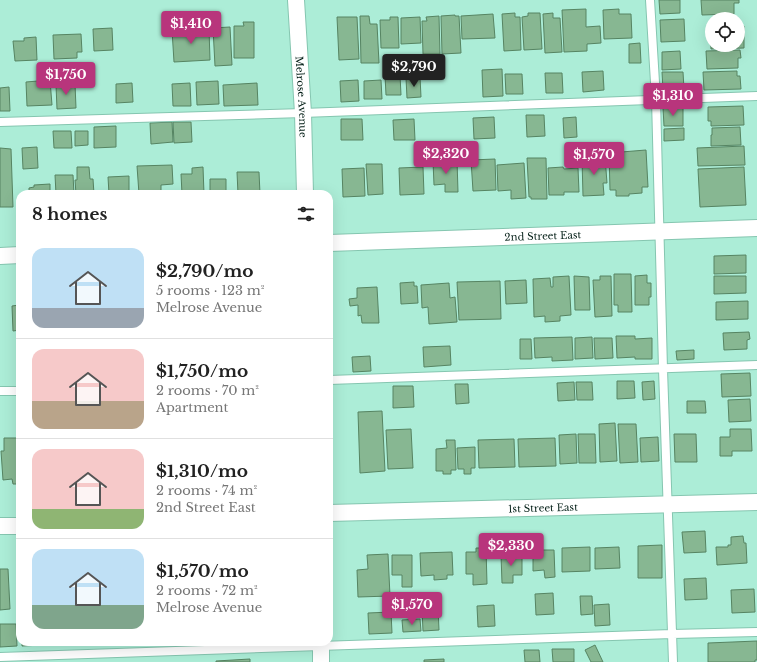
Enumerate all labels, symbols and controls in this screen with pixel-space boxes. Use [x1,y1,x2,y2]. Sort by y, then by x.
pin: $1,410 [158,11,224,45]
map controls [705,12,745,52]
button: locate [705,12,745,52]
text: $1,410 [170,15,212,32]
pin: $2,790 [381,54,447,88]
street label: Melrose Avenue [292,56,310,138]
text: $2,790 [391,58,437,75]
pin: $1,750 [33,62,99,96]
text: $1,750 [45,66,87,83]
pin: $1,310 [640,83,706,117]
text: $1,310 [652,87,694,104]
pin: $2,320 [413,141,479,175]
pin: $1,570 [561,142,627,176]
text: $2,320 [423,145,469,162]
text: $1,570 [573,146,615,163]
icon: filters [295,203,317,225]
text: 8 homes [32,204,107,225]
street label: 2nd Street East [504,228,582,244]
text: $2,790/mo [156,261,253,282]
icon: home [64,264,112,312]
text: 5 rooms · 123 m² [156,282,264,299]
text: Melrose Avenue [156,299,262,316]
text: $1,750/mo [156,361,248,382]
icon: home [64,365,112,413]
text: 2 rooms · 70 m² [156,382,259,399]
text: Apartment [156,399,228,416]
text: $1,310/mo [156,461,248,482]
icon: home [64,465,112,513]
text: 2 rooms · 74 m² [156,482,257,499]
text: 2nd Street East [156,499,256,516]
street label: 1st Street East [508,501,578,515]
pin: $2,330 [478,533,544,567]
text: $2,330 [488,537,534,554]
text: $1,570/mo [156,561,249,582]
icon: home [64,565,112,613]
text: 2 rooms · 72 m² [156,582,258,599]
pin: $1,570 [379,592,445,626]
text: $1,570 [391,596,433,613]
text: Melrose Avenue [156,599,262,616]

